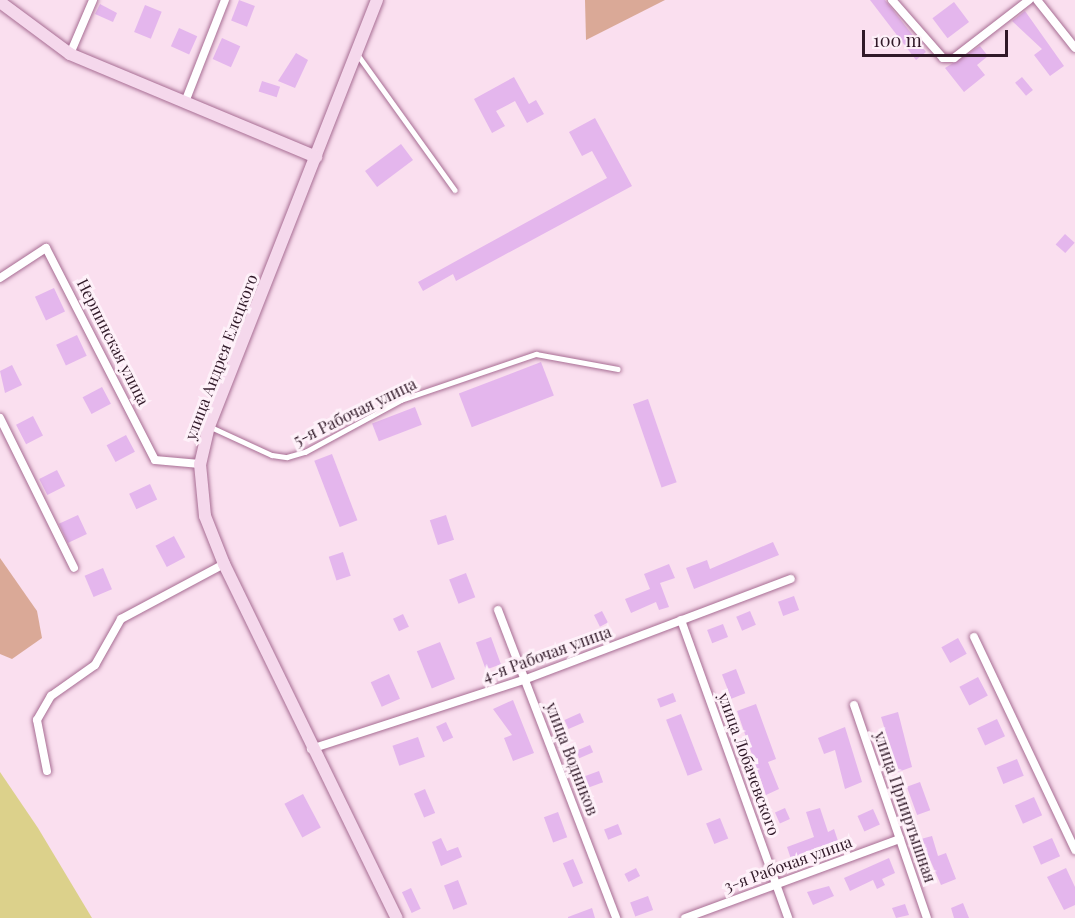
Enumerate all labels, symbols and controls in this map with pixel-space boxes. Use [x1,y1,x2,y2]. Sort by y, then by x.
scale bar [865,18,1010,56]
text: 100 m [873,28,922,52]
street label: улица Андрея Елецкого [181,271,261,443]
street label: Нерпинская улица [73,276,153,408]
street label: 5-я Рабочая улица [290,374,420,450]
street label: 4-я Рабочая улица [480,622,614,686]
street label: улица Лобачевского [714,690,784,838]
street label: улица Водников [542,700,602,818]
street label: улица Прииртышная [870,729,940,885]
street label: 3-я Рабочая улица [721,832,855,896]

